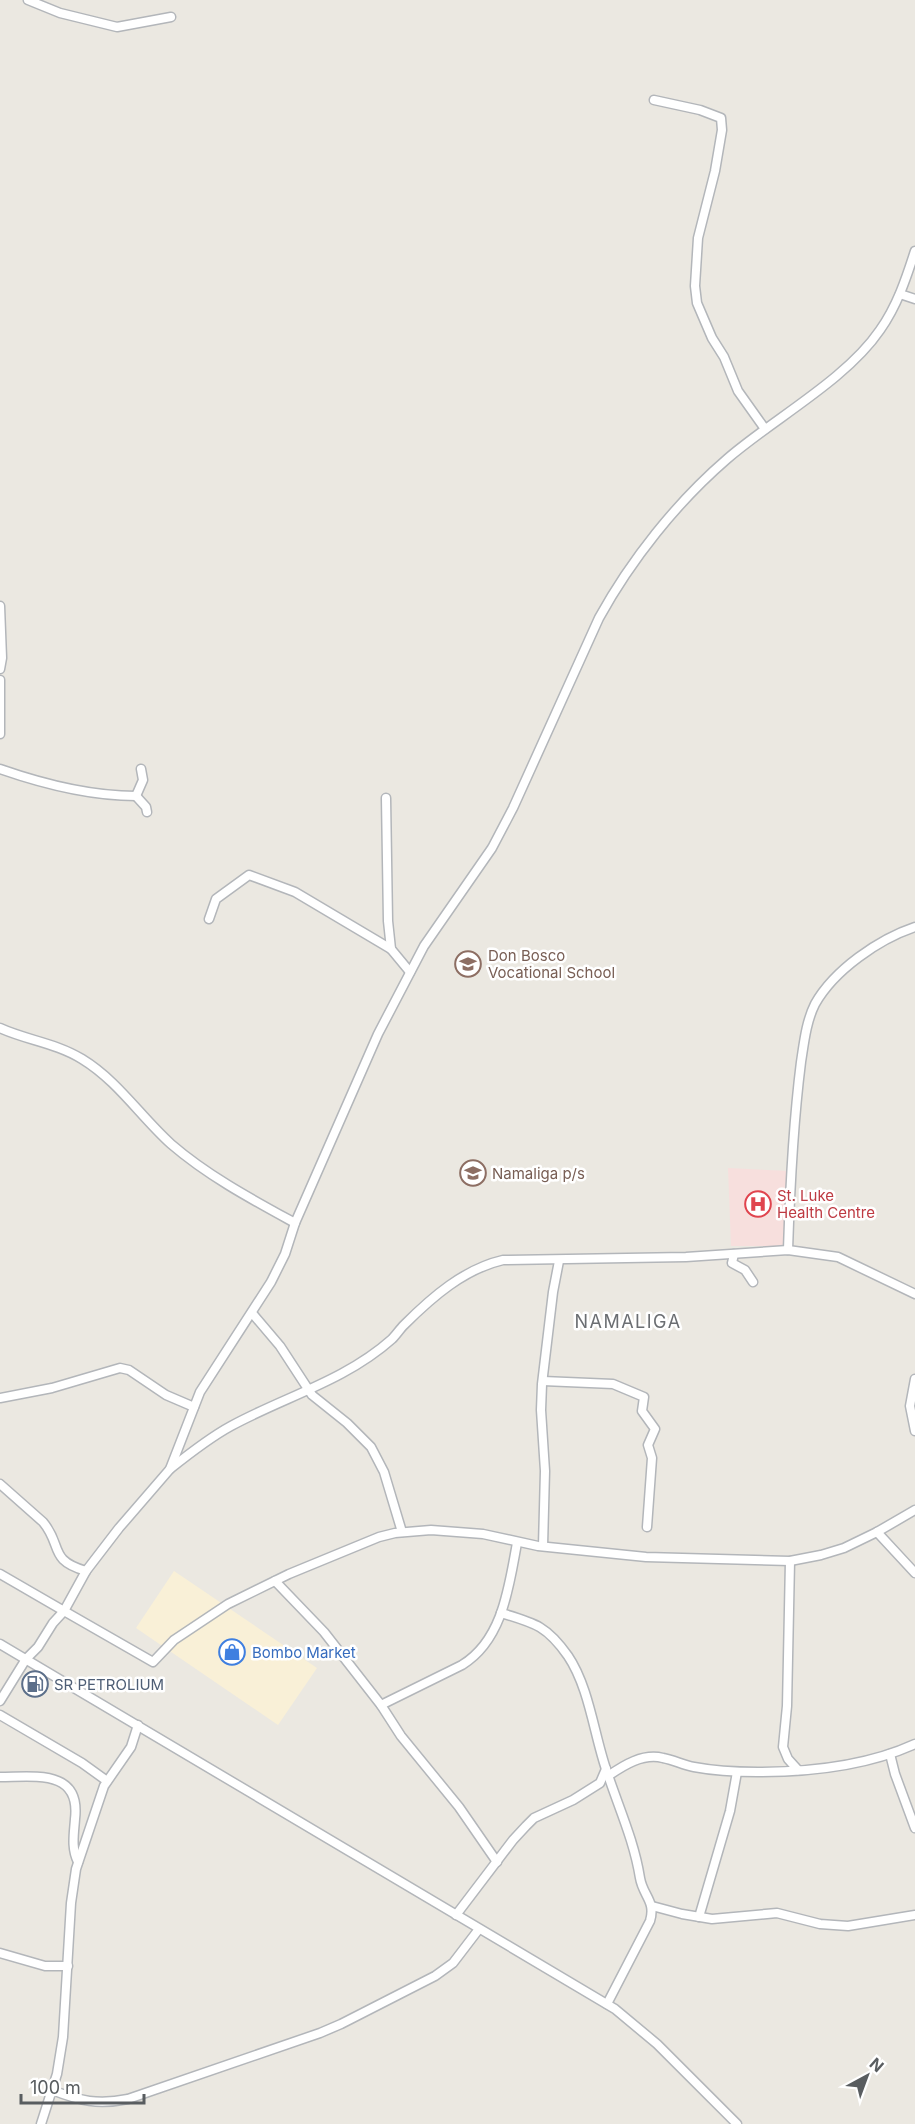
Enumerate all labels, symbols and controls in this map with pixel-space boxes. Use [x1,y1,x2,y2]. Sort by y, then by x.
place label: Don Bosco Vocational School [488,946,615,982]
school or university icon: Don Bosco Vocational School [453,949,483,979]
school or university icon: Namaliga p/s [458,1158,488,1188]
place label: Namaliga p/s [492,1164,585,1183]
place label: St. Luke Health Centre [777,1186,875,1222]
hospital icon: St. Luke Health Centre [743,1189,773,1219]
district label: NAMALIGA [574,1311,682,1332]
shop icon: Bombo Market [217,1637,247,1667]
place label: Bombo Market [252,1643,356,1662]
fuel station icon: SR PETROLIUM [20,1669,50,1699]
place label: SR PETROLIUM [54,1675,164,1694]
north arrow [837,2046,897,2106]
text: N [866,2053,888,2076]
scale bar [21,2067,144,2105]
text: 100 m [30,2077,81,2098]

